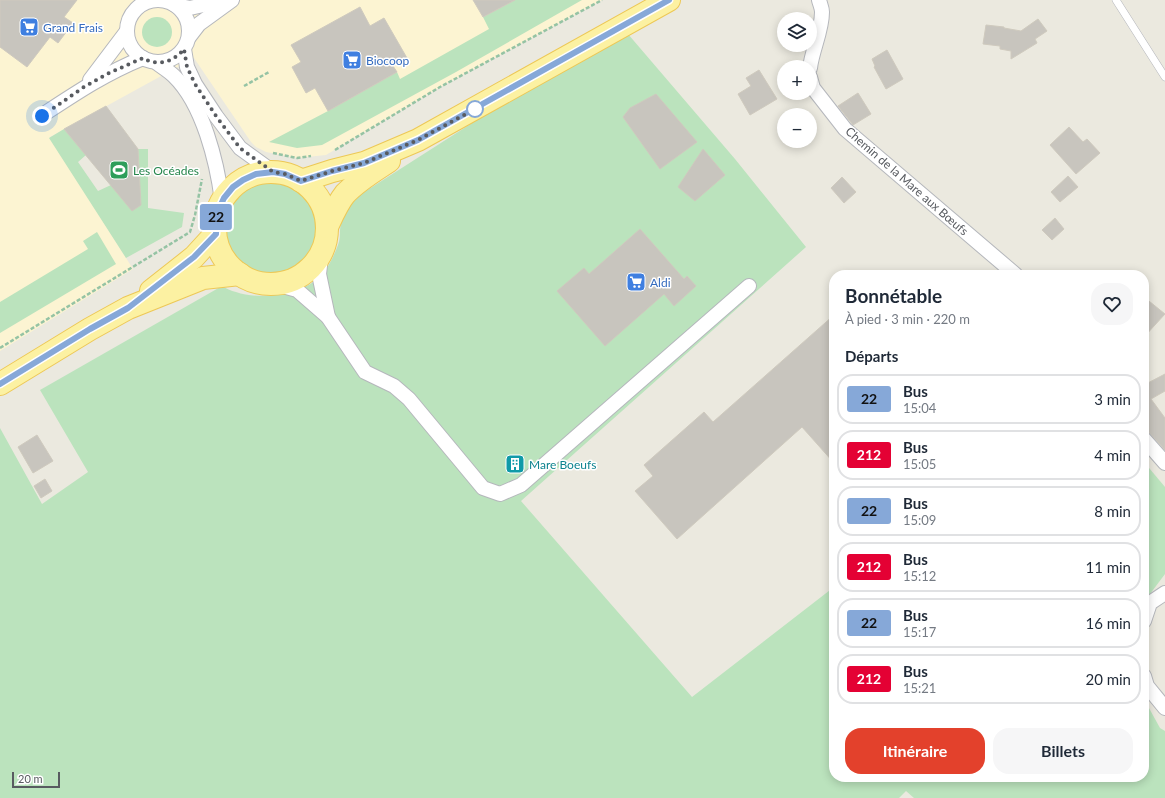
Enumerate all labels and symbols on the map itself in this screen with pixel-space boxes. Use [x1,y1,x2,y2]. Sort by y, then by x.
supermarket icon: Grand Frais [18,16,40,38]
place label: Grand Frais [43,20,103,35]
supermarket icon: Biocoop [341,49,363,71]
place label: Biocoop [366,53,410,68]
unlabelled marker [466,100,484,118]
your location [32,106,52,126]
street label: Chemin de la Mare aux Bœufs [842,124,972,238]
sports icon: Les Océades [108,159,130,181]
place label: Les Océades [133,163,199,178]
line badge: 22 [198,204,234,230]
supermarket icon: Aldi [625,271,647,293]
place label: Aldi [650,275,671,290]
building icon: Mare Boeufs [504,453,526,475]
place label: Mare Boeufs [529,457,596,472]
scale bar [12,770,60,789]

